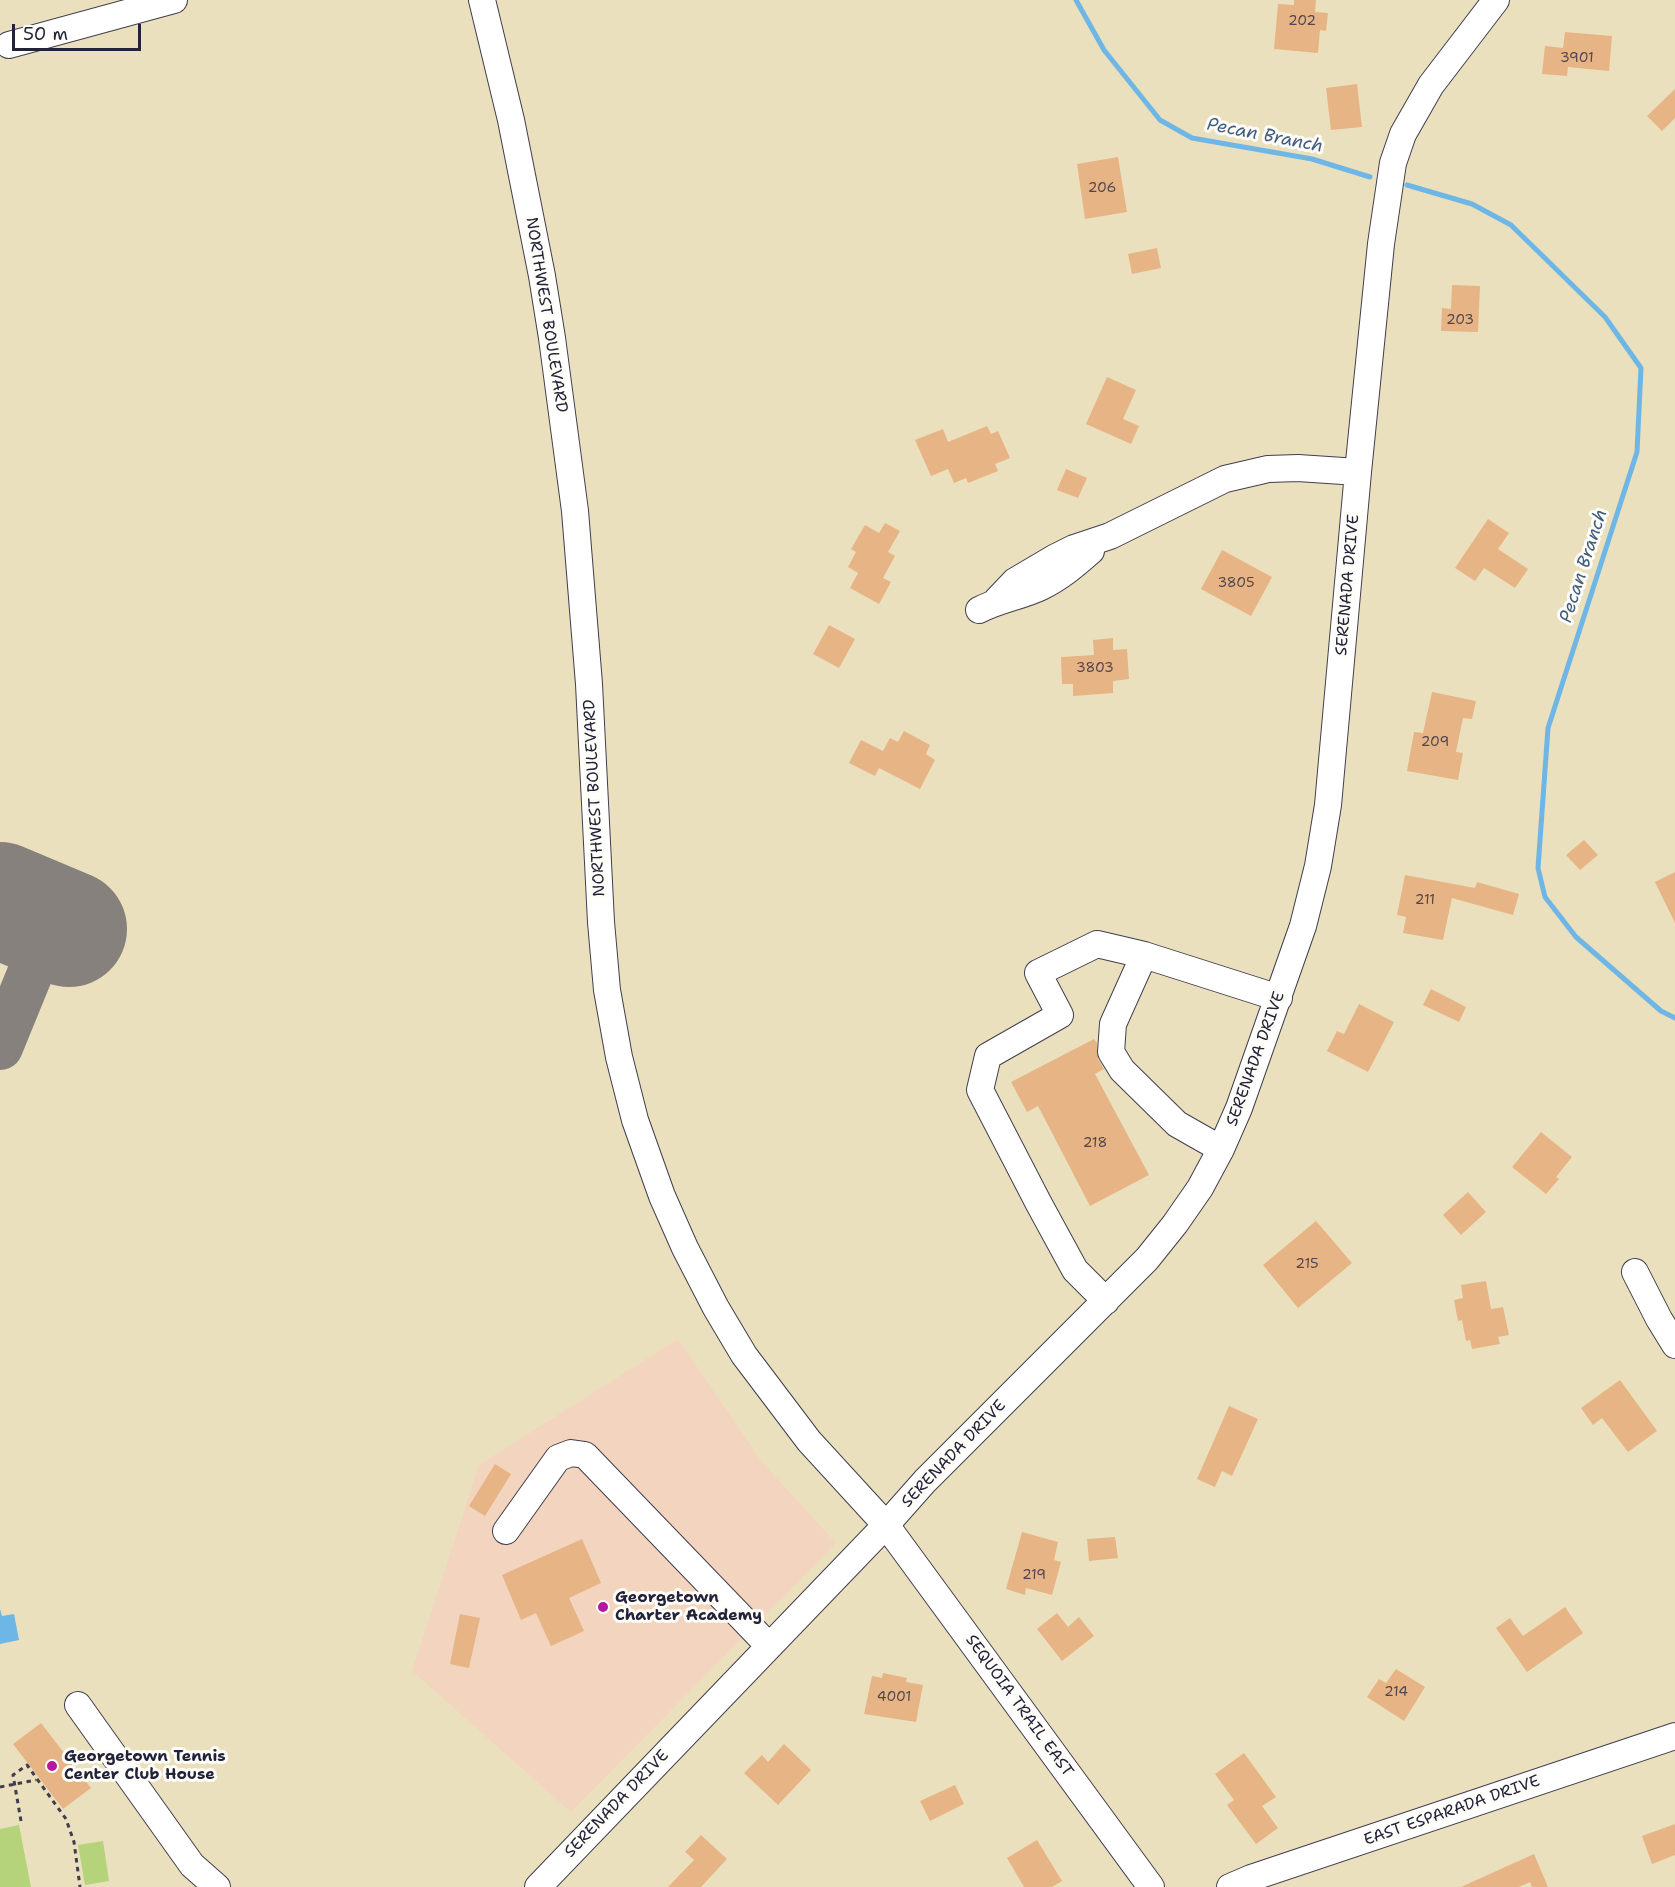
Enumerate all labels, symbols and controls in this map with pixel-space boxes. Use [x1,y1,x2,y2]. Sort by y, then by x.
scale bar [15,12,144,50]
house number: 202 [1288,13,1316,29]
text: 50 m [23,22,68,46]
house number: 3901 [1560,50,1594,66]
water label: Pecan Branch [1205,114,1325,158]
house number: 206 [1088,180,1116,196]
street label: NORTHWEST BOULEVARD [521,216,571,414]
house number: 203 [1446,312,1474,328]
water label: Pecan Branch [1556,507,1612,625]
street label: SERENADA DRIVE [1332,513,1364,657]
house number: 3805 [1217,575,1255,591]
house number: 3803 [1076,660,1114,676]
street label: NORTHWEST BOULEVARD [580,699,610,897]
house number: 209 [1421,734,1449,750]
house number: 211 [1415,892,1435,908]
street label: SERENADA DRIVE [1223,989,1289,1129]
house number: 218 [1083,1135,1107,1151]
house number: 215 [1295,1256,1319,1272]
street label: SERENADA DRIVE [898,1396,1010,1512]
house number: 219 [1022,1567,1046,1583]
place label: Georgetown Charter Academy [615,1588,762,1626]
marker: Georgetown Charter Academy [596,1600,610,1614]
street label: SEQUOIA TRAIL EAST [961,1631,1077,1781]
house number: 214 [1384,1684,1408,1700]
house number: 4001 [877,1689,911,1705]
street label: SERENADA DRIVE [561,1746,673,1862]
place label: Georgetown Tennis Center Club House [64,1747,226,1785]
marker: Georgetown Tennis Center Club House [45,1759,59,1773]
street label: EAST ESPARADA DRIVE [1361,1772,1543,1850]

